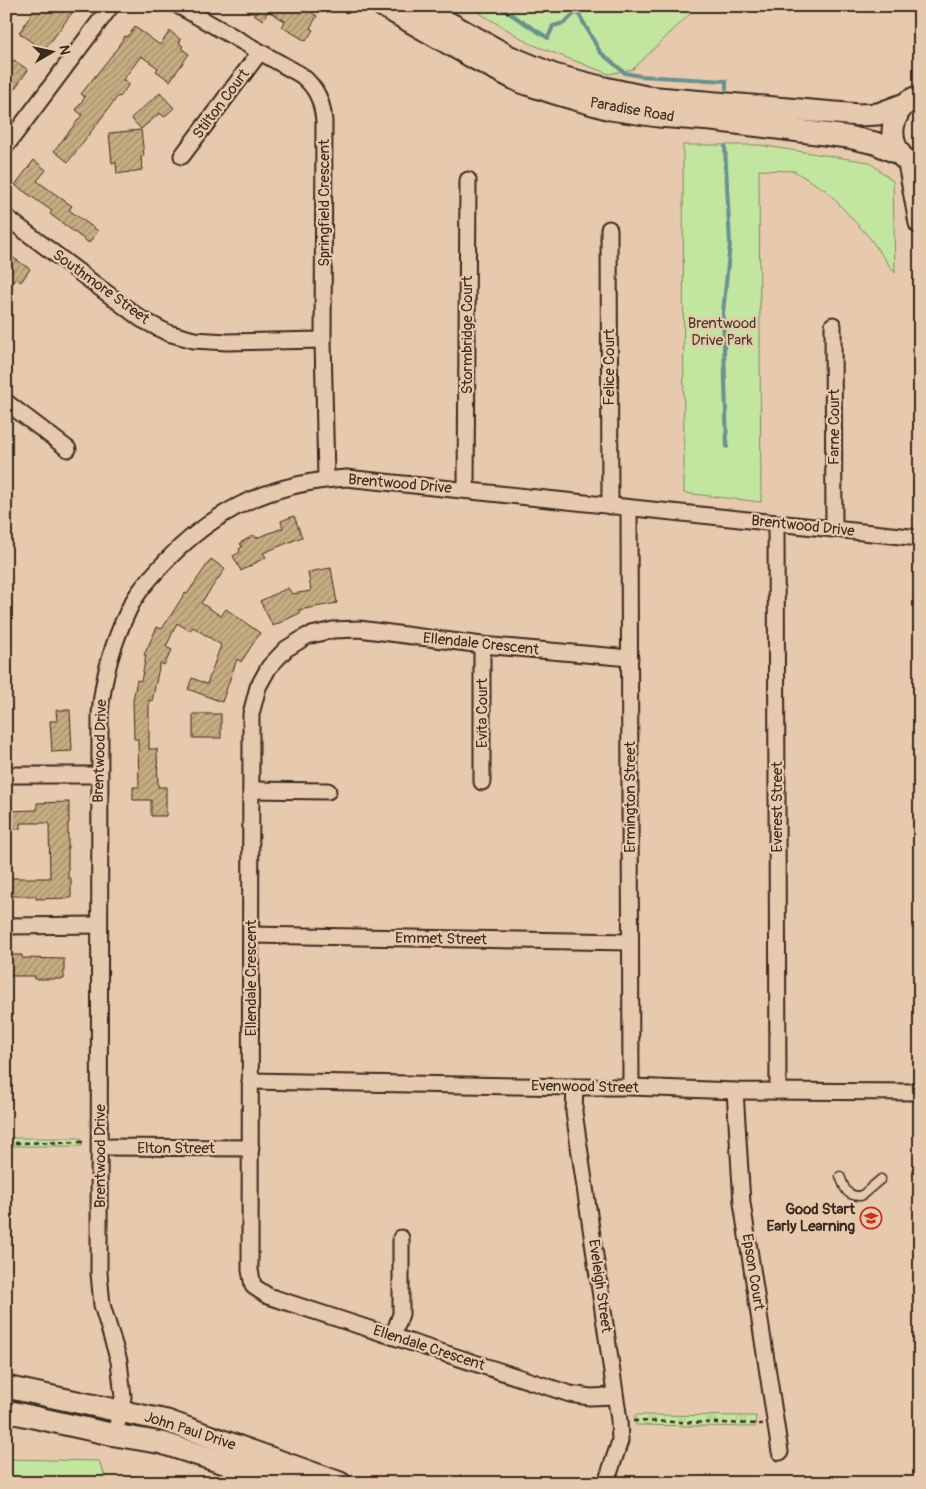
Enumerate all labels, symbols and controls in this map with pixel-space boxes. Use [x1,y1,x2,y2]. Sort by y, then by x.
north arrow [28,28,78,78]
text: N [55,44,73,56]
street label: Stilton Court [188,64,254,143]
street label: Paradise Road [588,93,676,127]
street label: Springfield Crescent [315,138,334,267]
street label: Southmore Street [49,245,154,329]
street label: Stormbridge Court [458,275,477,394]
park label: Brentwood Drive Park [688,314,756,350]
street label: Felice Court [600,328,619,405]
street label: Farne Court [825,388,844,465]
street label: Brentwood Drive [347,470,453,498]
street label: Brentwood Drive [750,511,856,541]
street label: Ellendale Crescent [422,628,541,660]
street label: Evita Court [473,677,492,748]
street label: Brentwood Drive [89,698,111,803]
street label: Ermington Street [621,740,640,853]
street label: Everest Street [768,761,787,853]
street label: Ellendale Crescent [242,919,261,1036]
street label: Emmet Street [395,929,488,949]
street label: Evenwood Street [531,1077,640,1097]
street label: Brentwood Drive [91,1103,110,1208]
street label: Elton Street [137,1139,216,1158]
place label: Good Start Early Learning [766,1200,856,1236]
school or university icon: Good Start Early Learning [859,1206,883,1230]
street label: Epson Court [738,1232,769,1313]
street label: Eveleigh Street [584,1238,616,1335]
street label: Ellendale Crescent [371,1321,488,1375]
street label: John Paul Drive [142,1407,239,1455]

